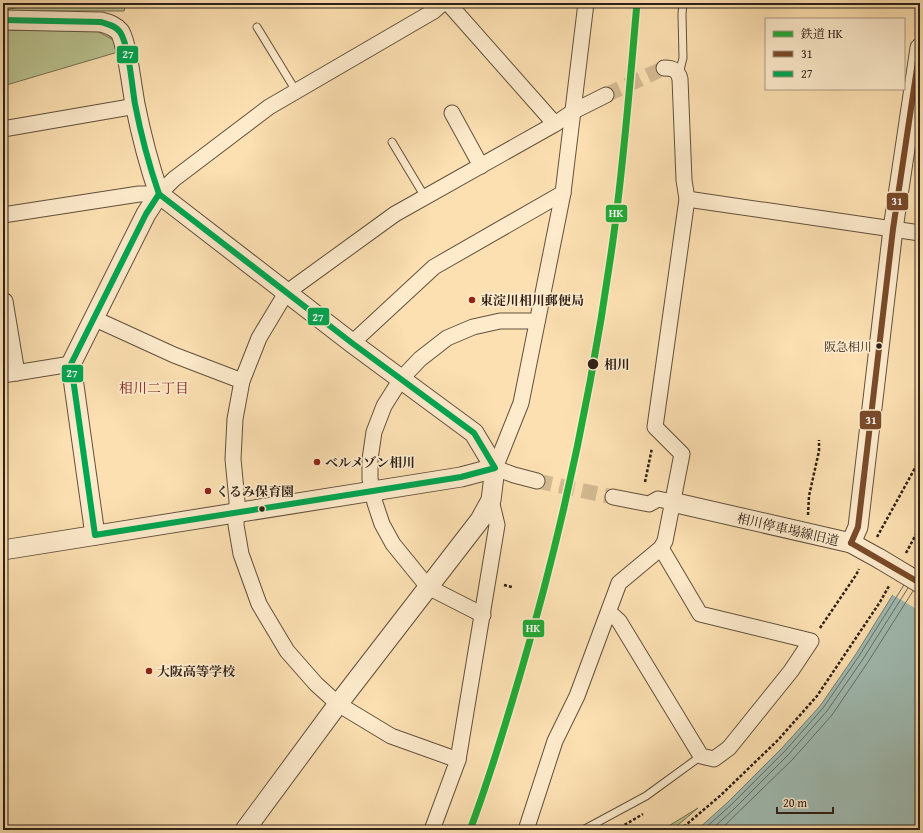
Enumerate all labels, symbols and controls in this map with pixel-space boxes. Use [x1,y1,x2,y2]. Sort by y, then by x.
legend [765,18,905,90]
text: 鉄道 HK [800,25,844,42]
line badge: 27 [116,45,139,64]
text: 31 [801,45,813,62]
text: 27 [122,46,134,62]
text: 27 [801,65,813,82]
line badge: 31 [886,192,909,211]
text: 31 [891,193,903,209]
line badge: HK [605,204,628,223]
text: HK [609,205,623,221]
place label: 東淀川相川郵便局 [480,291,584,310]
marker: 東淀川相川郵便局 [467,295,477,305]
line badge: 27 [307,307,330,326]
text: 27 [312,309,324,325]
place label: 阪急相川 [824,338,872,355]
marker: 阪急相川 [874,341,884,351]
place label: 相川 [604,355,630,374]
marker: 相川 [586,357,600,371]
line badge: 27 [61,364,84,383]
text: 27 [66,365,78,381]
district label: 相川二丁目 [119,378,189,398]
line badge: 31 [859,410,882,430]
text: 31 [865,412,877,428]
place label: ベルメゾン相川 [325,453,415,472]
marker: ベルメゾン相川 [312,457,322,467]
place label: くるみ保育園 [216,482,294,501]
marker: くるみ保育園 [203,486,213,496]
unlabelled marker [257,504,267,514]
street label: 相川停車場線旧道 [735,509,841,550]
line badge: HK [522,619,545,638]
text: HK [526,620,540,636]
place label: 大阪高等学校 [157,662,236,681]
marker: 大阪高等学校 [144,666,154,676]
scale bar [777,789,833,815]
text: 20 m [783,794,807,811]

